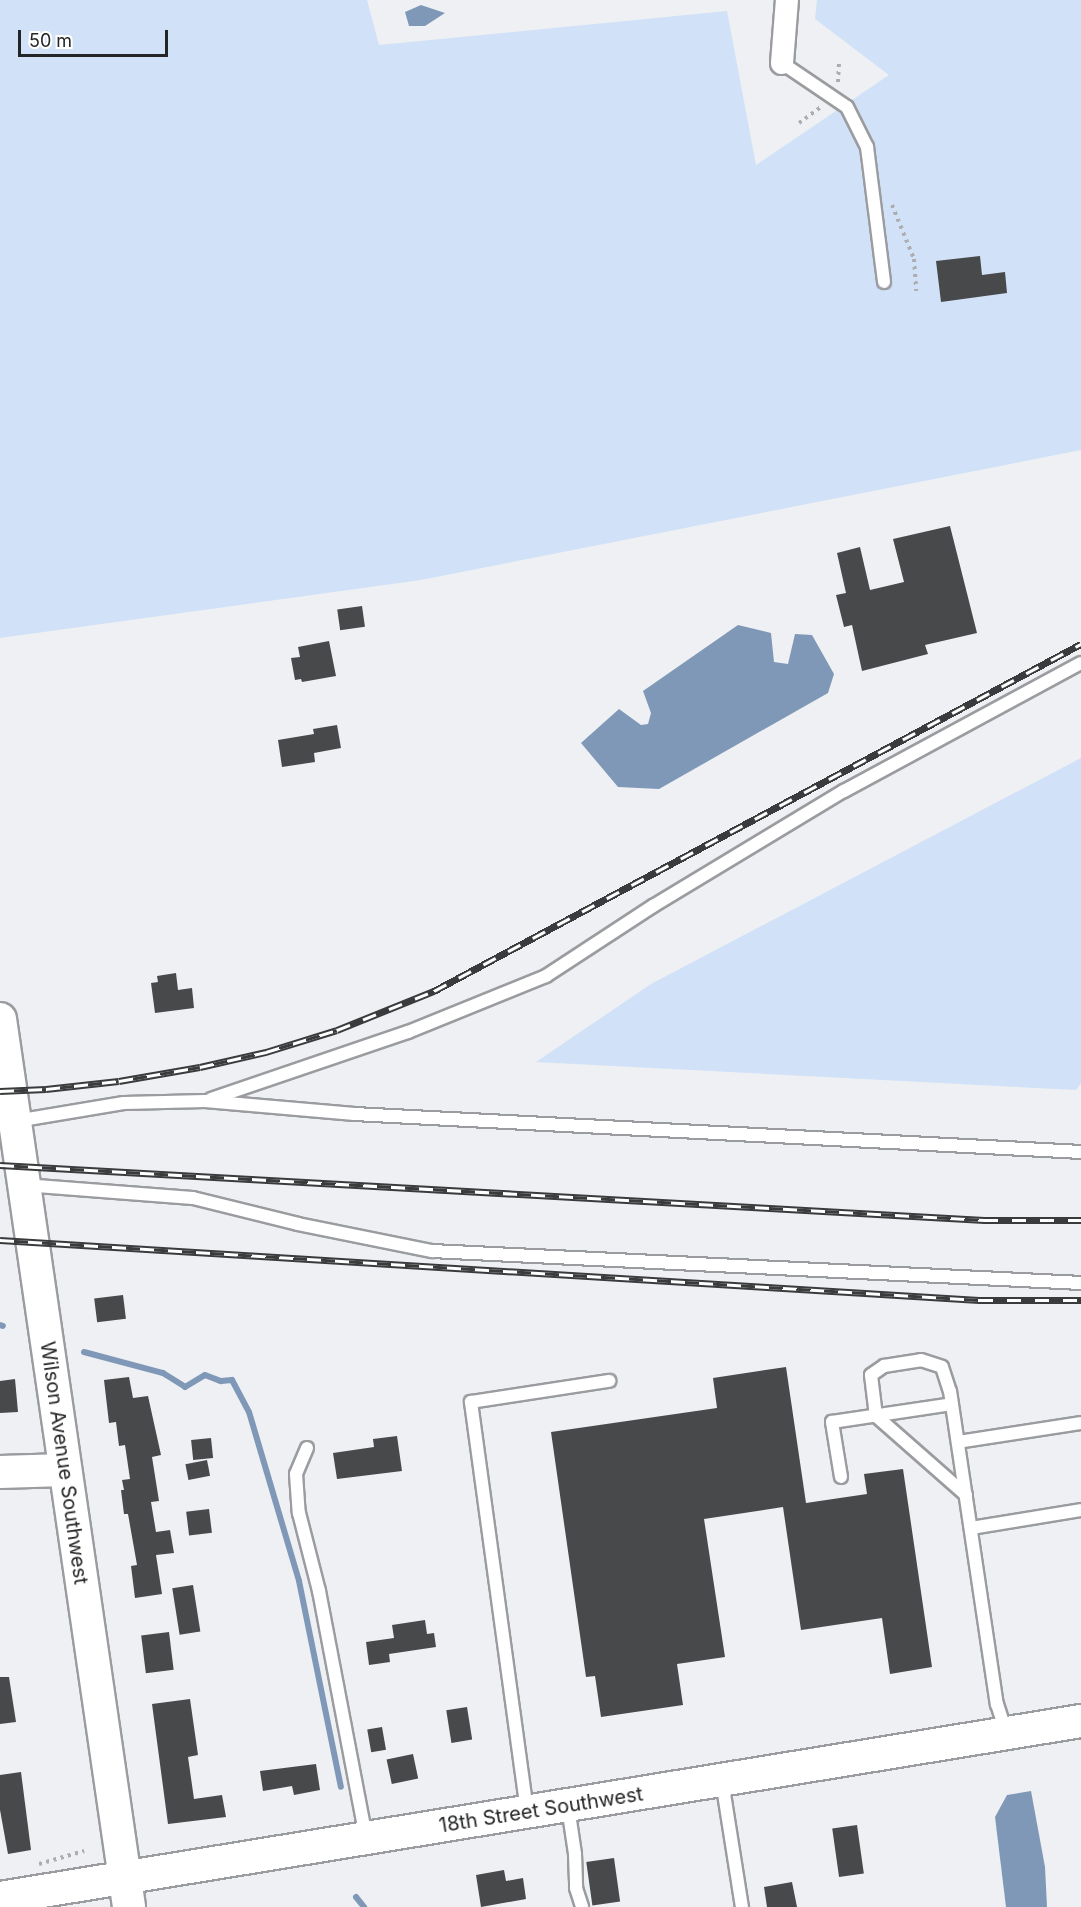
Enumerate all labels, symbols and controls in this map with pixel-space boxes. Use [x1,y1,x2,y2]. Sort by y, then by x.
scale bar [21,18,171,56]
text: 50 m [29,30,72,51]
street label: Wilson Avenue Southwest [35,1340,93,1586]
street label: 18th Street Southwest [437,1782,645,1838]

